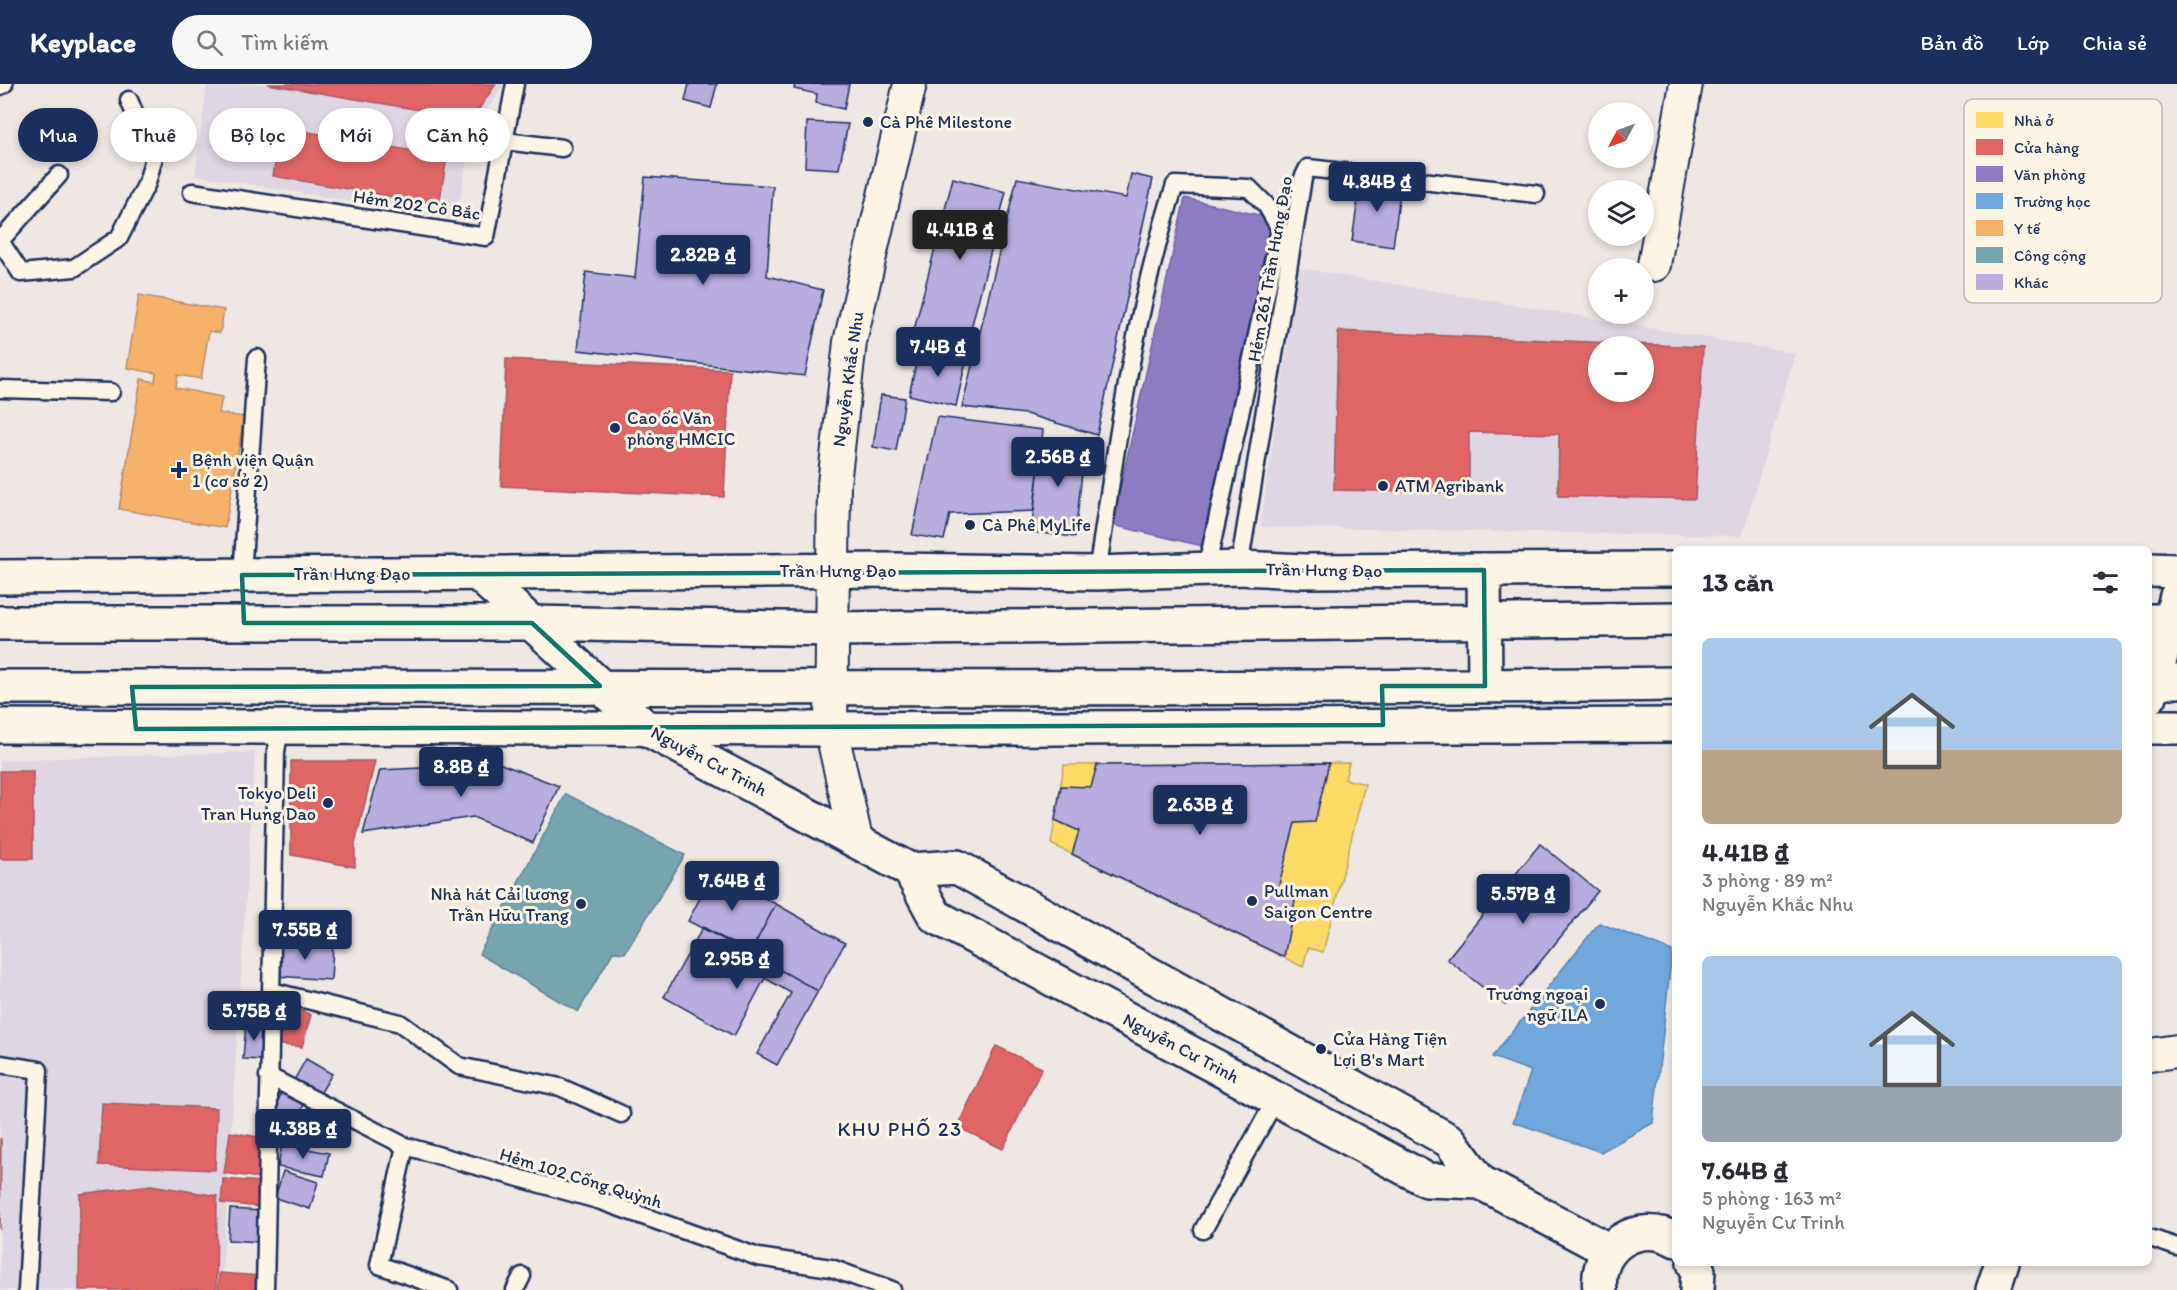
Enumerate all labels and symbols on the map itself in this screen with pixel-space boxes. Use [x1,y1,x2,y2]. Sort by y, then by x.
legend [1964,99,2162,303]
north arrow [1588,102,1654,168]
place label: Cà Phê Milestone [880,111,1012,133]
text: Nhà ở [2014,111,2054,130]
marker: Cà Phê Milestone [861,115,875,129]
text: Cửa hàng [2014,138,2080,157]
pin: 4.84B ₫ [1322,162,1432,213]
text: Văn phòng [2014,165,2086,184]
street label: Hẻm 261 Trần Hưng Đạo [1243,174,1297,364]
street label: Hẻm 202 Cô Bắc [352,185,482,225]
text: Trường học [2014,192,2091,211]
pin: 4.41B ₫ [905,210,1015,261]
text: Y tế [2014,219,2041,238]
pin: 2.82B ₫ [648,235,758,286]
text: Công cộng [2014,246,2087,265]
text: Khác [2014,273,2048,292]
street label: Nguyễn Khắc Nhu [828,310,868,448]
pin: 7.4B ₫ [889,327,987,378]
place label: Cao ốc Văn phòng HMCIC [627,407,735,450]
marker: Cao ốc Văn phòng HMCIC [608,421,622,435]
pin: 2.56B ₫ [1003,437,1113,488]
place label: Bệnh viện Quận 1 (cơ sở 2) [192,449,314,492]
marker: Bệnh viện Quận 1 (cơ sở 2) [170,461,188,479]
place label: ATM Agribank [1395,475,1504,497]
marker: ATM Agribank [1376,479,1390,493]
place label: Cà Phê MyLife [982,514,1091,536]
marker: Cà Phê MyLife [963,518,977,532]
street label: Trần Hưng Đạo [1265,558,1383,582]
street label: Trần Hưng Đạo [780,560,896,582]
street label: Trần Hưng Đạo [294,563,410,585]
street label: Nguyễn Cư Trinh [647,721,771,801]
pin: 8.8B ₫ [412,747,510,798]
place label: Tokyo Deli Tran Hung Dao [201,782,316,825]
pin: 2.63B ₫ [1145,785,1255,836]
marker: Tokyo Deli Tran Hung Dao [321,796,335,810]
pin: 7.64B ₫ [677,861,787,912]
pin: 5.57B ₫ [1468,874,1578,925]
place label: Pullman Saigon Centre [1264,880,1373,923]
place label: Nhà hát Cải lương Trần Hữu Trang [430,883,570,926]
marker: Pullman Saigon Centre [1245,894,1259,908]
marker: Nhà hát Cải lương Trần Hữu Trang [574,897,588,911]
pin: 7.55B ₫ [250,910,360,961]
pin: 2.95B ₫ [682,939,792,990]
place label: Trường ngoại ngữ ILA [1486,983,1588,1026]
pin: 5.75B ₫ [199,991,309,1042]
marker: Trường ngoại ngữ ILA [1593,997,1607,1011]
street label: Nguyễn Cư Trinh [1119,1008,1243,1088]
place label: Cửa Hàng Tiện Lợi B's Mart [1333,1028,1447,1071]
marker: Cửa Hàng Tiện Lợi B's Mart [1314,1042,1328,1056]
pin: 4.38B ₫ [248,1109,358,1160]
district label: KHU PHỐ 23 [837,1117,963,1141]
street label: Hẻm 102 Cống Quỳnh [497,1143,665,1213]

